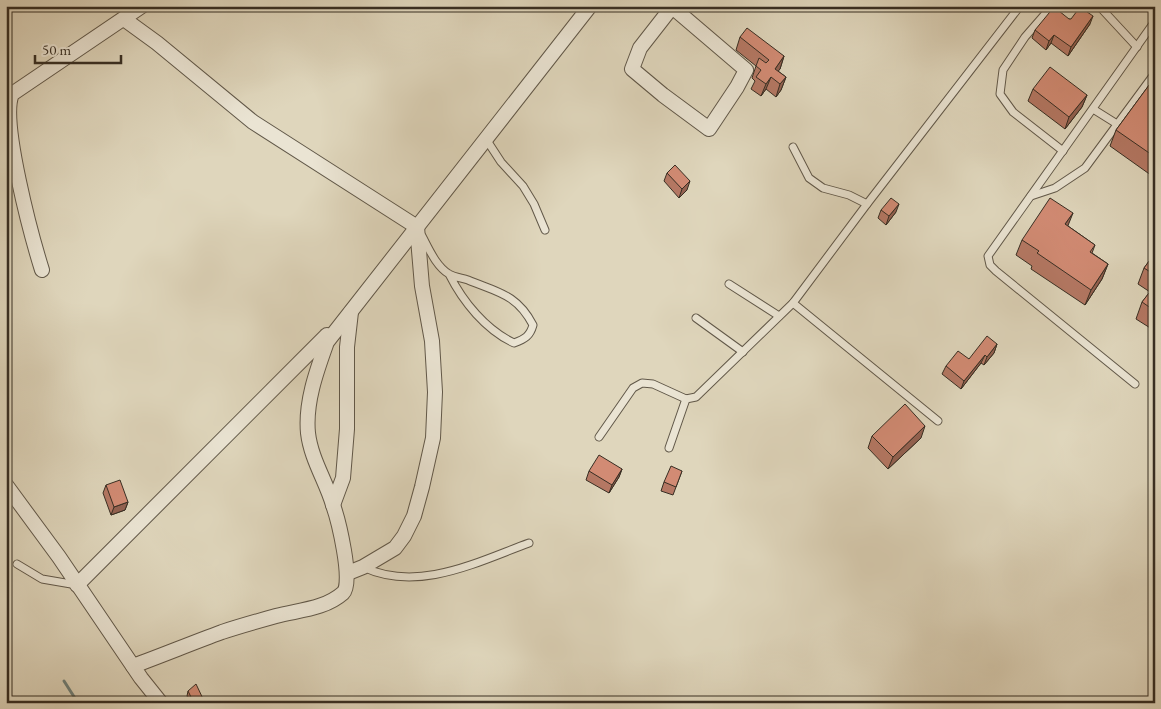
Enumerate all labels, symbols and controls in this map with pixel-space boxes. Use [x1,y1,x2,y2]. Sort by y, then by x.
scale bar [35,32,121,64]
text: 50 m [42,40,71,59]

